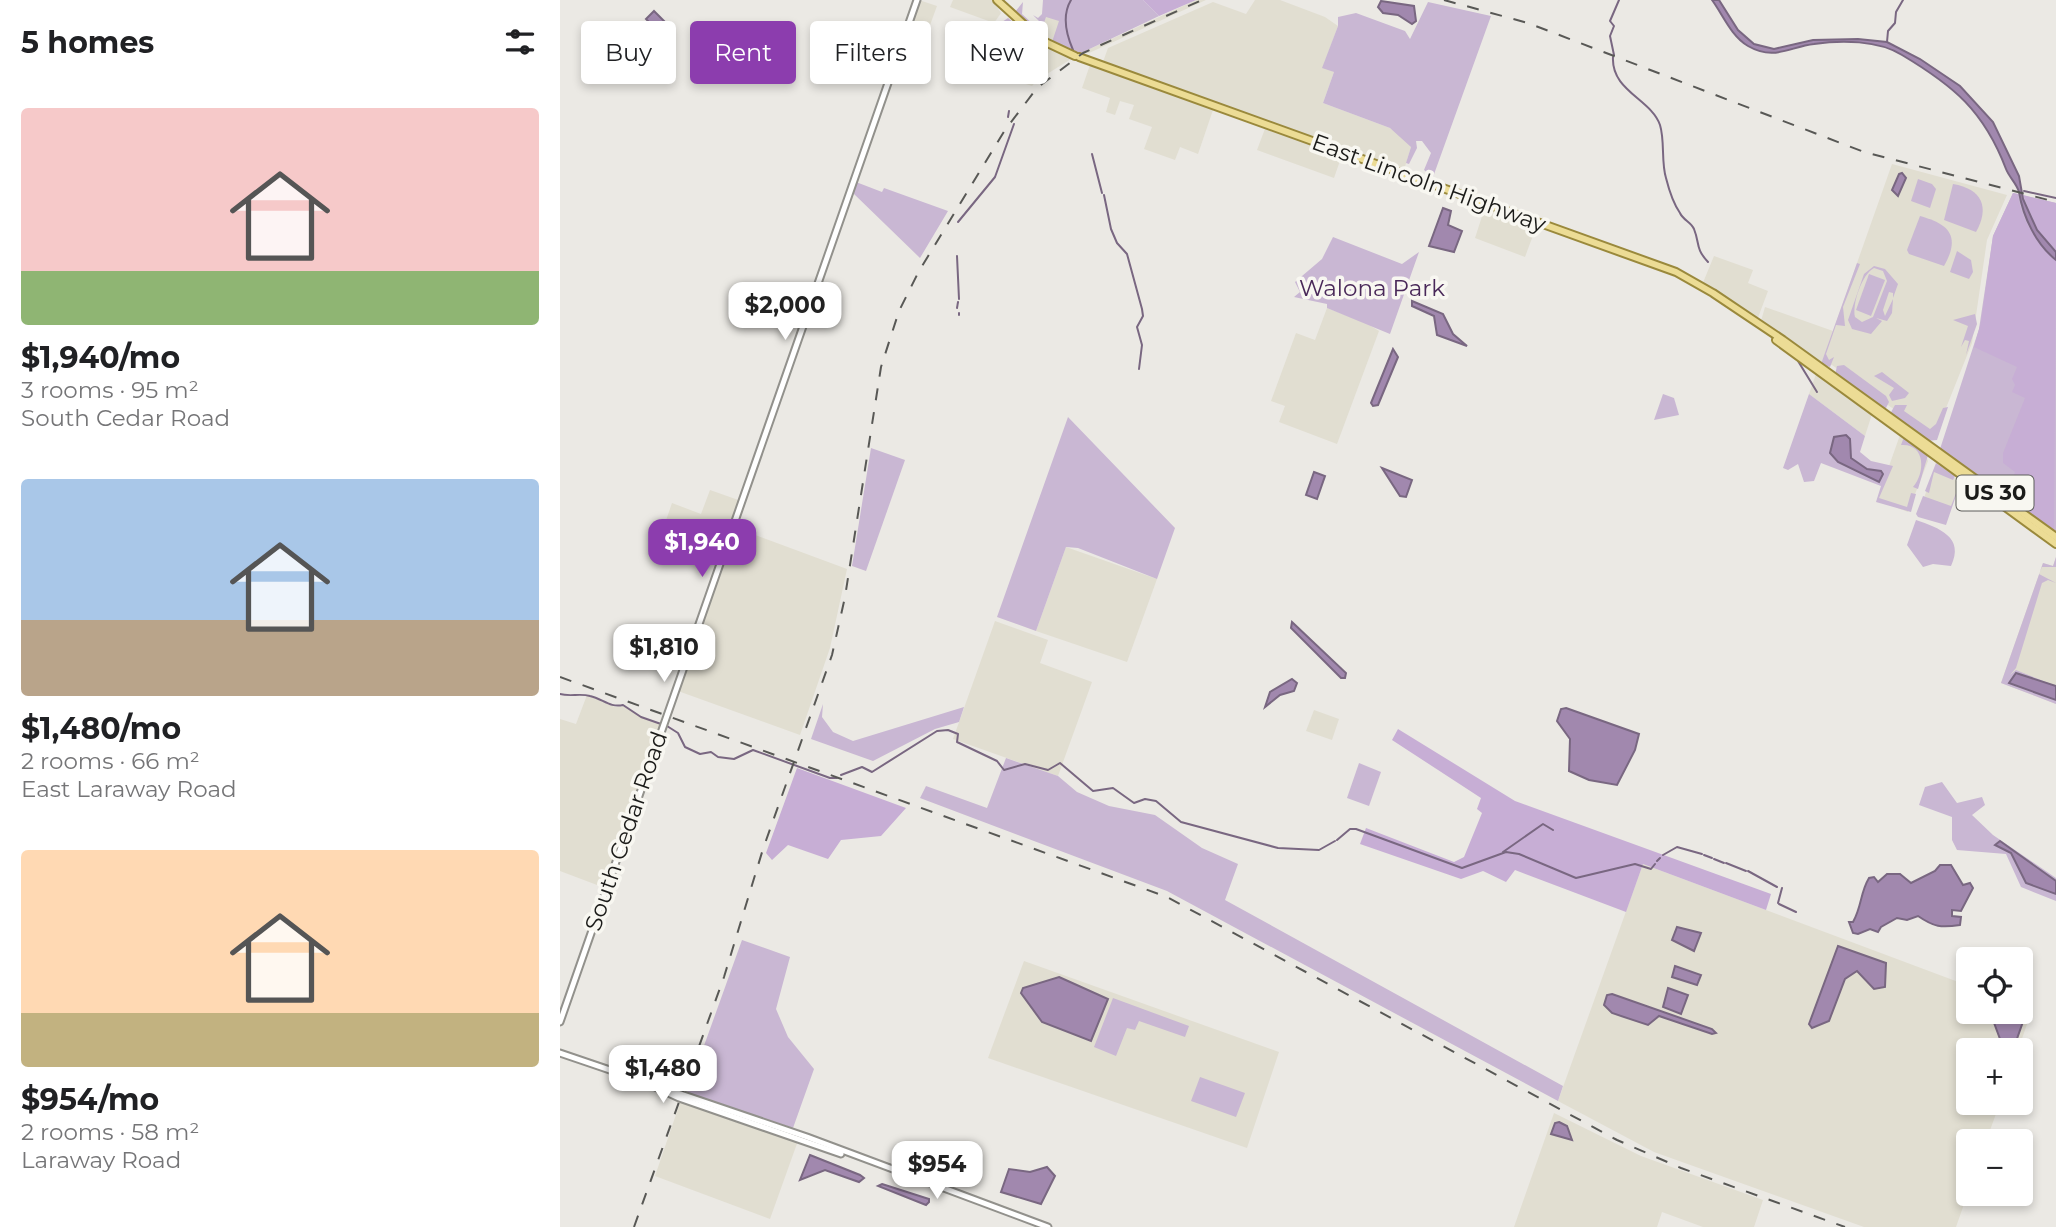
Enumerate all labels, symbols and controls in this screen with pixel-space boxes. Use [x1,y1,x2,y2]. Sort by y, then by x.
chip: Buy [581,21,676,84]
chip: Rent [690,21,796,84]
chip: Filters [810,21,931,84]
chip: New [945,21,1048,84]
icon: filters [501,23,539,61]
text: 5 homes [21,24,154,61]
street label: East Lincoln Highway [1308,128,1550,239]
icon: home [217,153,343,279]
park label: Walona Park [1299,274,1445,302]
pin: $2,000 [728,282,842,342]
text: $2,000 [744,291,826,319]
text: $1,940/mo [21,339,180,376]
text: 3 rooms · 95 m² [21,376,199,404]
text: South Cedar Road [21,404,230,432]
road number: US 30 [1956,476,2034,510]
pin: $1,940 [645,520,759,579]
icon: home [217,524,343,650]
text: $1,940 [664,528,740,556]
pin: $1,810 [607,624,721,684]
text: $1,810 [629,633,699,661]
text: $1,480/mo [21,710,181,747]
street label: South Cedar Road [579,728,673,934]
text: 2 rooms · 66 m² [21,747,200,775]
text: East Laraway Road [21,775,237,803]
icon: home [217,895,343,1021]
map controls [1956,947,2033,1206]
button: locate [1956,947,2033,1024]
button: + [1956,1038,2033,1115]
pin: $1,480 [606,1046,720,1105]
text: $1,480 [625,1054,701,1082]
text: $954/mo [21,1081,159,1118]
text: 2 rooms · 58 m² [21,1118,199,1146]
button: − [1956,1129,2033,1206]
pin: $954 [896,1142,978,1201]
text: Laraway Road [21,1146,181,1174]
text: $954 [908,1150,966,1178]

